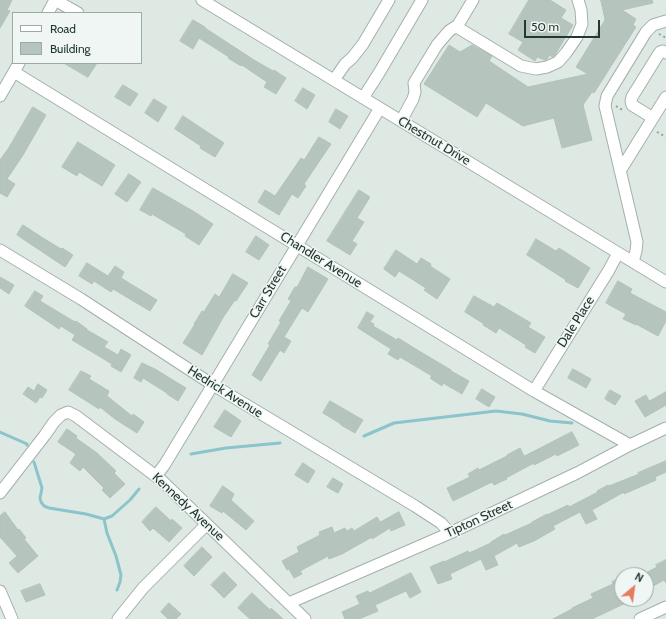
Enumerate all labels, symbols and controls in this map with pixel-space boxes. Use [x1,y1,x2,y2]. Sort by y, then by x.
legend [12,12,142,64]
scale bar [526,12,602,38]
text: 50 m [531,19,559,34]
text: Road [50,21,76,36]
text: Building [50,41,91,56]
street label: Chestnut Drive [395,113,473,169]
street label: Chandler Avenue [277,229,365,291]
street label: Carr Street [246,263,290,321]
street label: Dale Place [554,294,598,350]
street label: Hedrick Avenue [185,363,265,421]
street label: Kennedy Avenue [149,470,227,544]
street label: Tipton Street [443,497,515,541]
north arrow [614,567,654,607]
text: N [633,569,646,585]

